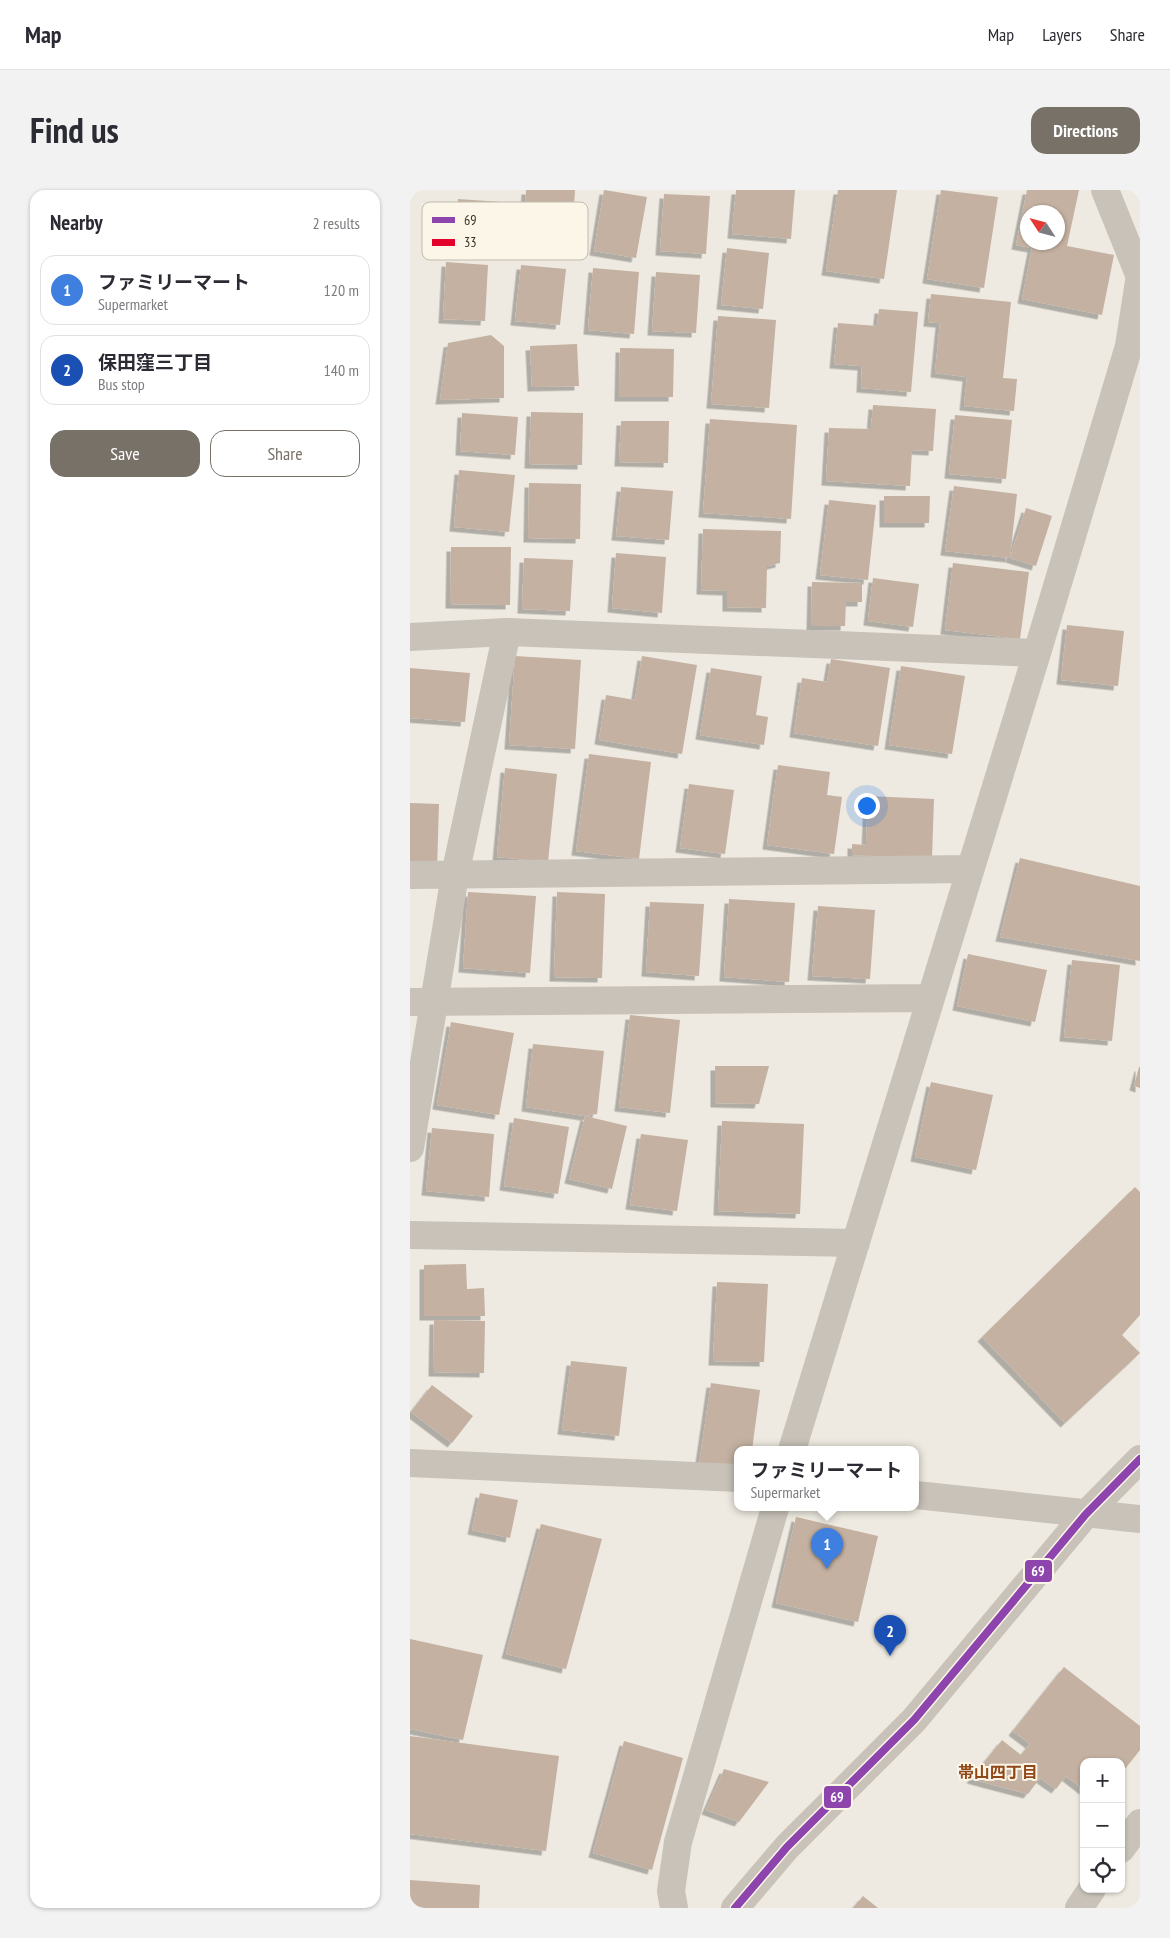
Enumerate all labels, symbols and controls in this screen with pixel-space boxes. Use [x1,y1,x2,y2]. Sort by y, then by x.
text: Map [25,19,62,50]
text: Map [988,23,1014,46]
text: Layers [1042,23,1082,46]
text: Share [1110,23,1145,46]
text: Find us [30,107,119,153]
button: Directions [1031,107,1140,154]
legend [422,202,588,260]
north arrow [1020,205,1065,250]
text: Nearby [50,209,103,236]
text: 69 [464,211,477,229]
text: 2 results [313,213,360,233]
text: 33 [464,233,477,251]
text: ファミリーマート [98,270,250,294]
text: 1 [63,280,71,300]
text: 120 m [324,280,359,300]
text: Supermarket [98,294,168,314]
text: 保田窪三丁目 [98,350,212,374]
text: 2 [63,360,71,380]
text: 140 m [324,360,359,380]
text: Bus stop [98,374,145,394]
button: Save [50,430,200,477]
button: Share [210,430,360,477]
your location [854,793,880,819]
popup [734,1446,919,1511]
text: ファミリーマート [750,1458,903,1482]
text: Supermarket [750,1482,821,1502]
pin: 1 [811,1528,843,1569]
line badge: 69 [1024,1559,1053,1583]
text: 69 [1031,1562,1045,1580]
pin: 2 [874,1615,906,1656]
map controls [1080,1758,1125,1893]
button: + [1080,1758,1125,1803]
district label: 帯山四丁目 [958,1762,1038,1782]
line badge: 69 [823,1785,852,1809]
text: 69 [830,1788,844,1806]
button: − [1080,1803,1125,1848]
button: locate [1080,1848,1125,1893]

